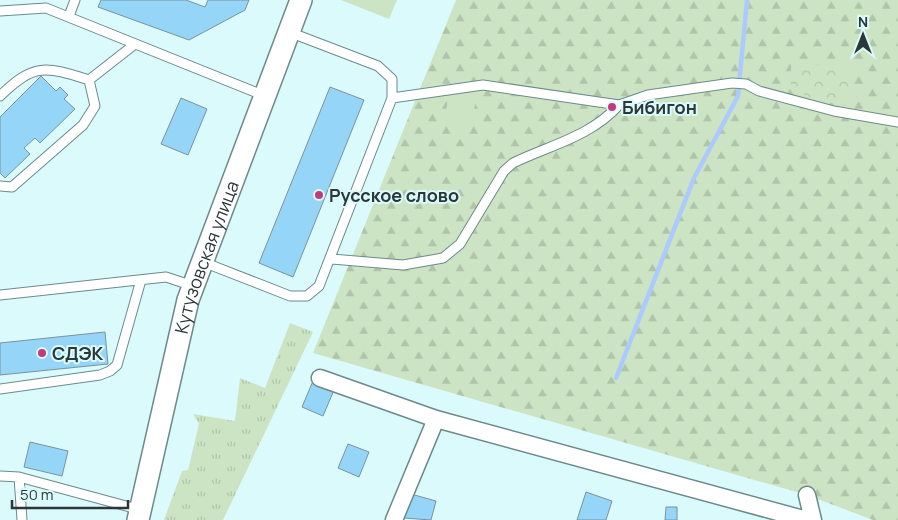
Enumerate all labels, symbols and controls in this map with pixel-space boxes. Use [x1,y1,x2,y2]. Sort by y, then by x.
north arrow [838,10,888,60]
text: N [858,12,868,31]
place label: Бибигон [622,95,697,119]
marker: Бибигон [606,101,618,113]
street label: Кутузовская улица [169,177,244,336]
place label: Русское слово [329,183,459,207]
marker: Русское слово [313,189,325,201]
place label: СДЭК [52,341,103,365]
marker: СДЭК [36,347,48,359]
scale bar [12,478,129,510]
text: 50 m [20,484,54,505]

